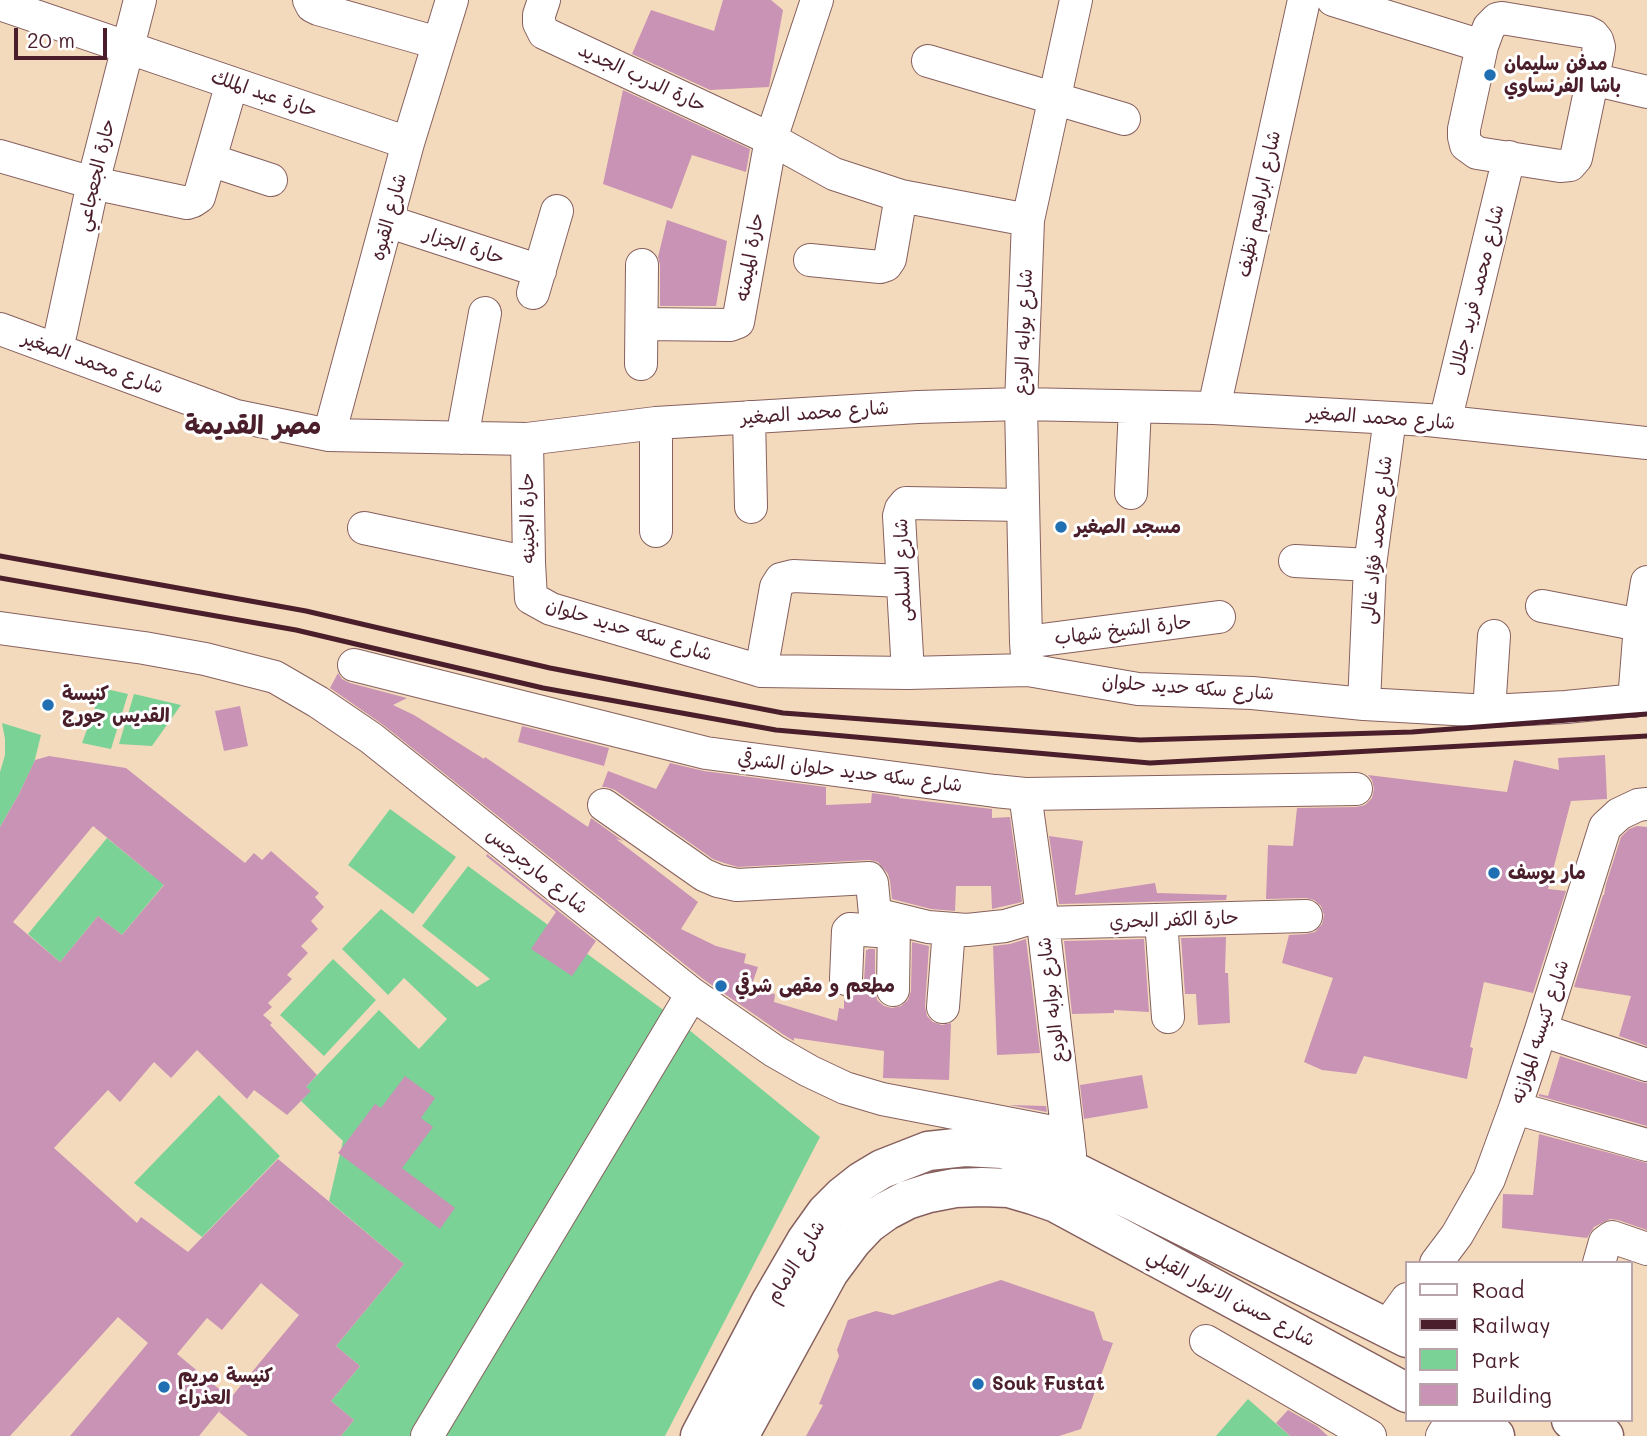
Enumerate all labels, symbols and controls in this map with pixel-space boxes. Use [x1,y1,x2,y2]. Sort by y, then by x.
scale bar [18,14,110,58]
text: 20 m [27,26,75,53]
street label: حارة الدرب الجديد [574,38,710,118]
place label: مدفن سليمان باشا الفرنساوي [1504,53,1621,97]
street label: حارة عبد الملك [208,65,320,123]
marker: مدفن سليمان باشا الفرنساوي [1482,67,1498,83]
street label: حارة الجعجاعي [72,117,120,233]
street label: شارع ابراهيم نظيف [1232,129,1286,279]
street label: شارع القبوه [366,171,412,263]
street label: شارع محمد فريد جلال [1445,202,1509,378]
street label: حارة الميمنه [731,211,769,303]
street label: حارة الجزار [421,222,507,270]
street label: شارع بوابه الودع [1010,268,1038,396]
street label: شارع محمد الصغير [19,327,167,399]
street label: شارع محمد الصغير [740,396,890,430]
street label: شارع محمد الصغير [1306,401,1456,435]
district label: مصر القديمة [185,410,321,442]
street label: شارع محمد فؤاد غالى [1357,455,1397,625]
street label: حارة الجنينه [516,472,540,564]
place label: مسجد الصغير [1075,516,1181,538]
street label: شارع السلمى [890,518,916,622]
marker: مسجد الصغير [1053,519,1069,535]
street label: شارع سكه حديد حلوان [543,594,715,666]
street label: حارة الشيخ شهاب [1053,610,1193,650]
street label: شارع سكه حديد حلوان [1101,671,1275,705]
place label: كنيسة القديس جورج [62,683,170,727]
marker: كنيسة القديس جورج [40,697,56,713]
street label: شارع سكه حديد حلوان الشرقي [736,747,964,797]
street label: شارع مارجرجس [482,823,592,919]
place label: مار يوسف [1508,862,1586,884]
marker: مار يوسف [1486,865,1502,881]
street label: حارة الكفر البحري [1109,906,1239,934]
street label: شارع بوابه الودع [1033,936,1071,1064]
street label: شارع كنيسه الموازنه [1506,957,1574,1107]
place label: مطعم و مقهى شرقي [735,975,895,997]
marker: مطعم و مقهى شرقي [713,978,729,994]
street label: شارع الامام [762,1216,830,1308]
street label: شارع حسن الانوار القبلي [1143,1244,1319,1352]
legend [1406,1261,1633,1422]
text: Road [1472,1276,1524,1303]
text: Railway [1472,1311,1551,1338]
text: Park [1472,1346,1520,1373]
place label: كنيسة مريم العذراء [178,1365,273,1409]
place label: Souk Fustat [992,1373,1105,1395]
marker: Souk Fustat [970,1376,986,1392]
marker: كنيسة مريم العذراء [156,1379,172,1395]
text: Building [1472,1381,1552,1408]

